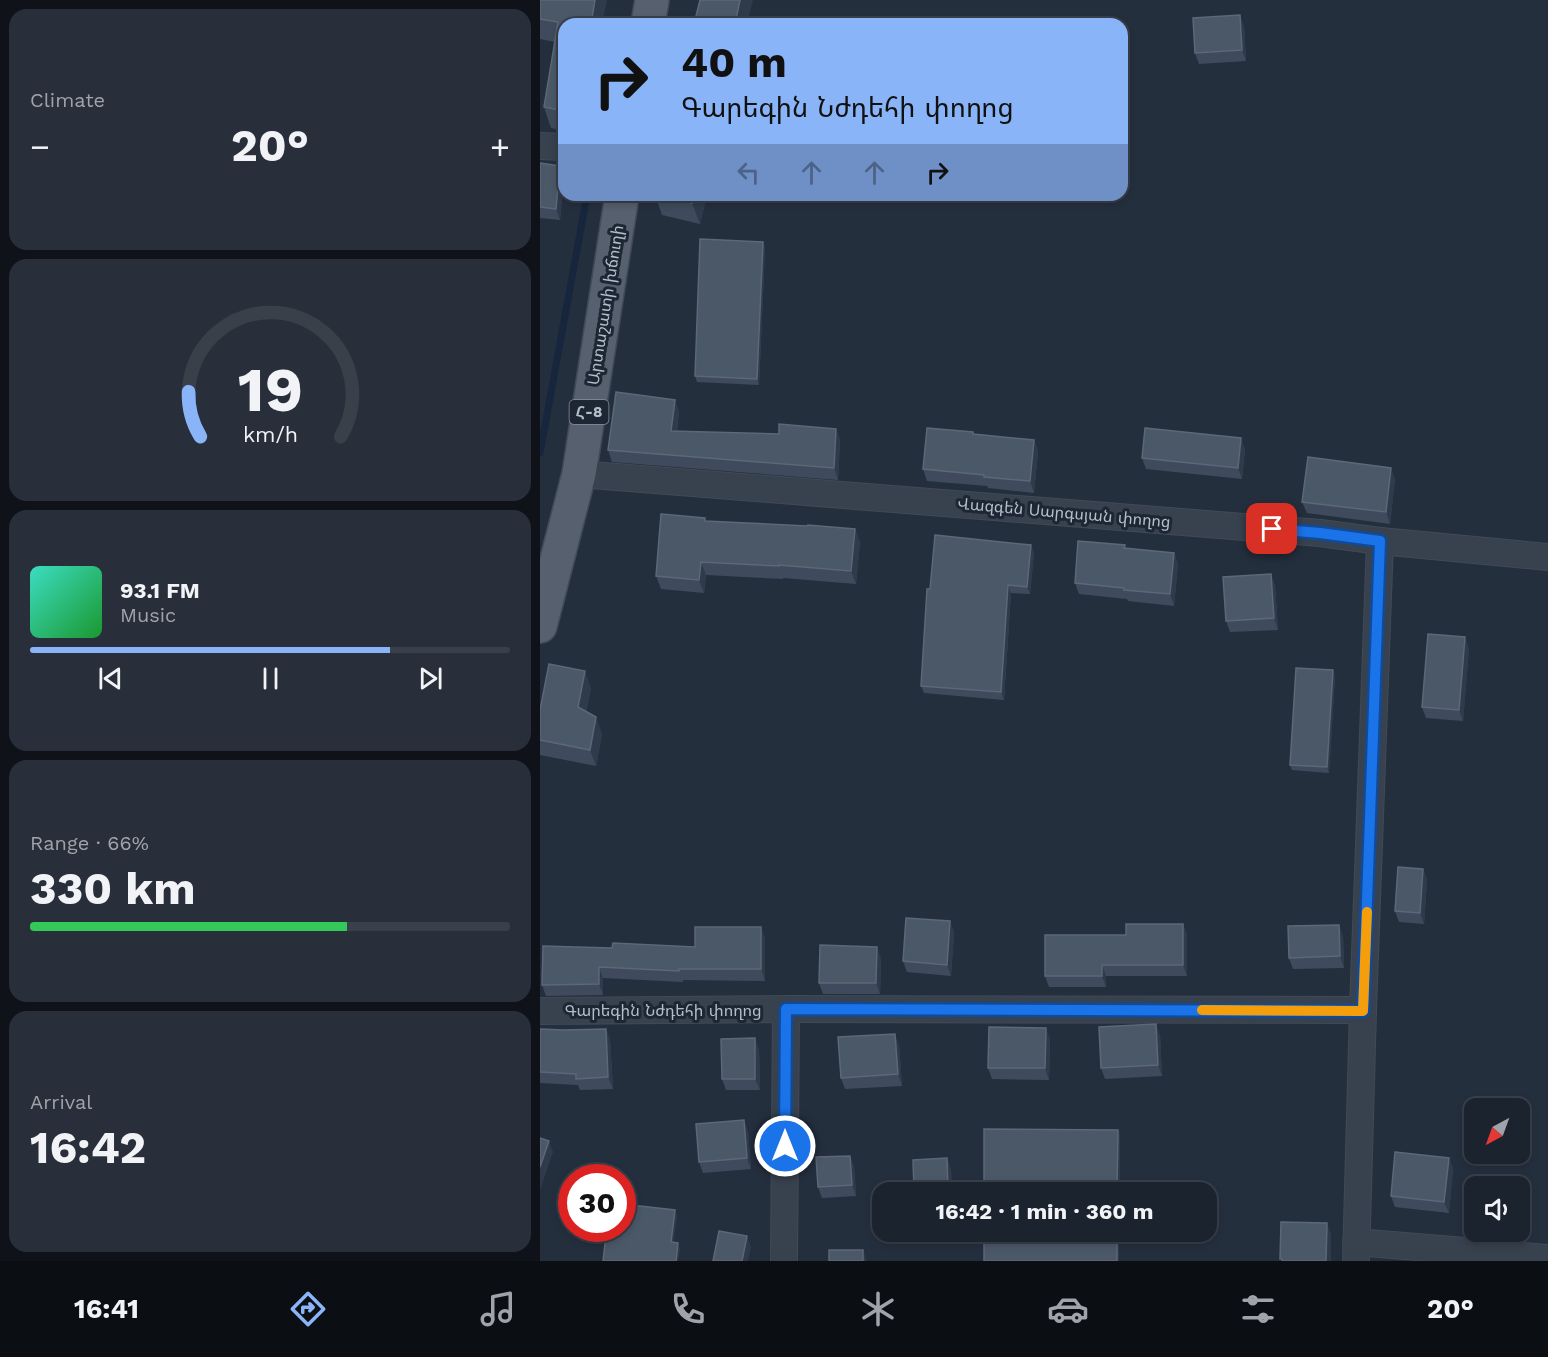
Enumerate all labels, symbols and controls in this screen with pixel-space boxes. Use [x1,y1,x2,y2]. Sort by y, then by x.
text: 40 m [681,38,787,87]
icon: right [582,42,660,120]
text: Climate [30,88,105,112]
text: Գարեգին Նժդեհի փողոց [681,92,1014,124]
text: 20° [231,119,309,172]
text: − [30,127,50,166]
text: + [490,127,510,166]
icon: left [732,156,765,189]
icon: ahead [795,156,828,189]
icon: ahead [858,156,891,189]
icon: right [921,156,954,189]
street label: Արտաշատի խճուղի [583,224,628,386]
text: 19 [237,353,303,426]
road number: Հ-8 [569,400,608,424]
text: km/h [242,423,298,448]
street label: Վազգեն Սարգսյան փողոց [957,494,1171,531]
pin [1246,503,1297,554]
icon: arrive [1255,512,1288,545]
text: 93.1 FM [120,578,200,603]
text: Music [120,603,176,627]
icon: previous [94,662,127,695]
icon: pause [254,662,287,695]
icon: next [414,662,447,695]
text: Range · 66% [30,831,149,855]
text: 330 km [30,862,196,915]
street label: Գարեգին Նժդեհի փողոց [564,1001,762,1020]
text: Arrival [30,1090,92,1114]
north arrow [1464,1098,1530,1164]
map controls [1464,1098,1530,1242]
position arrow [753,1114,817,1178]
text: 16:42 [30,1121,146,1174]
speed limit sign: 30 [558,1164,636,1242]
button: sound [1464,1176,1530,1242]
text: 16:42 · 1 min · 360 m [935,1199,1154,1224]
icon: directions [287,1288,329,1330]
icon: music [477,1288,519,1330]
icon: phone [667,1288,709,1330]
icon: climate [857,1288,899,1330]
icon: car [1047,1288,1089,1330]
icon: filters [1237,1288,1279,1330]
text: 16:41 [74,1293,139,1325]
text: 20° [1427,1293,1474,1325]

